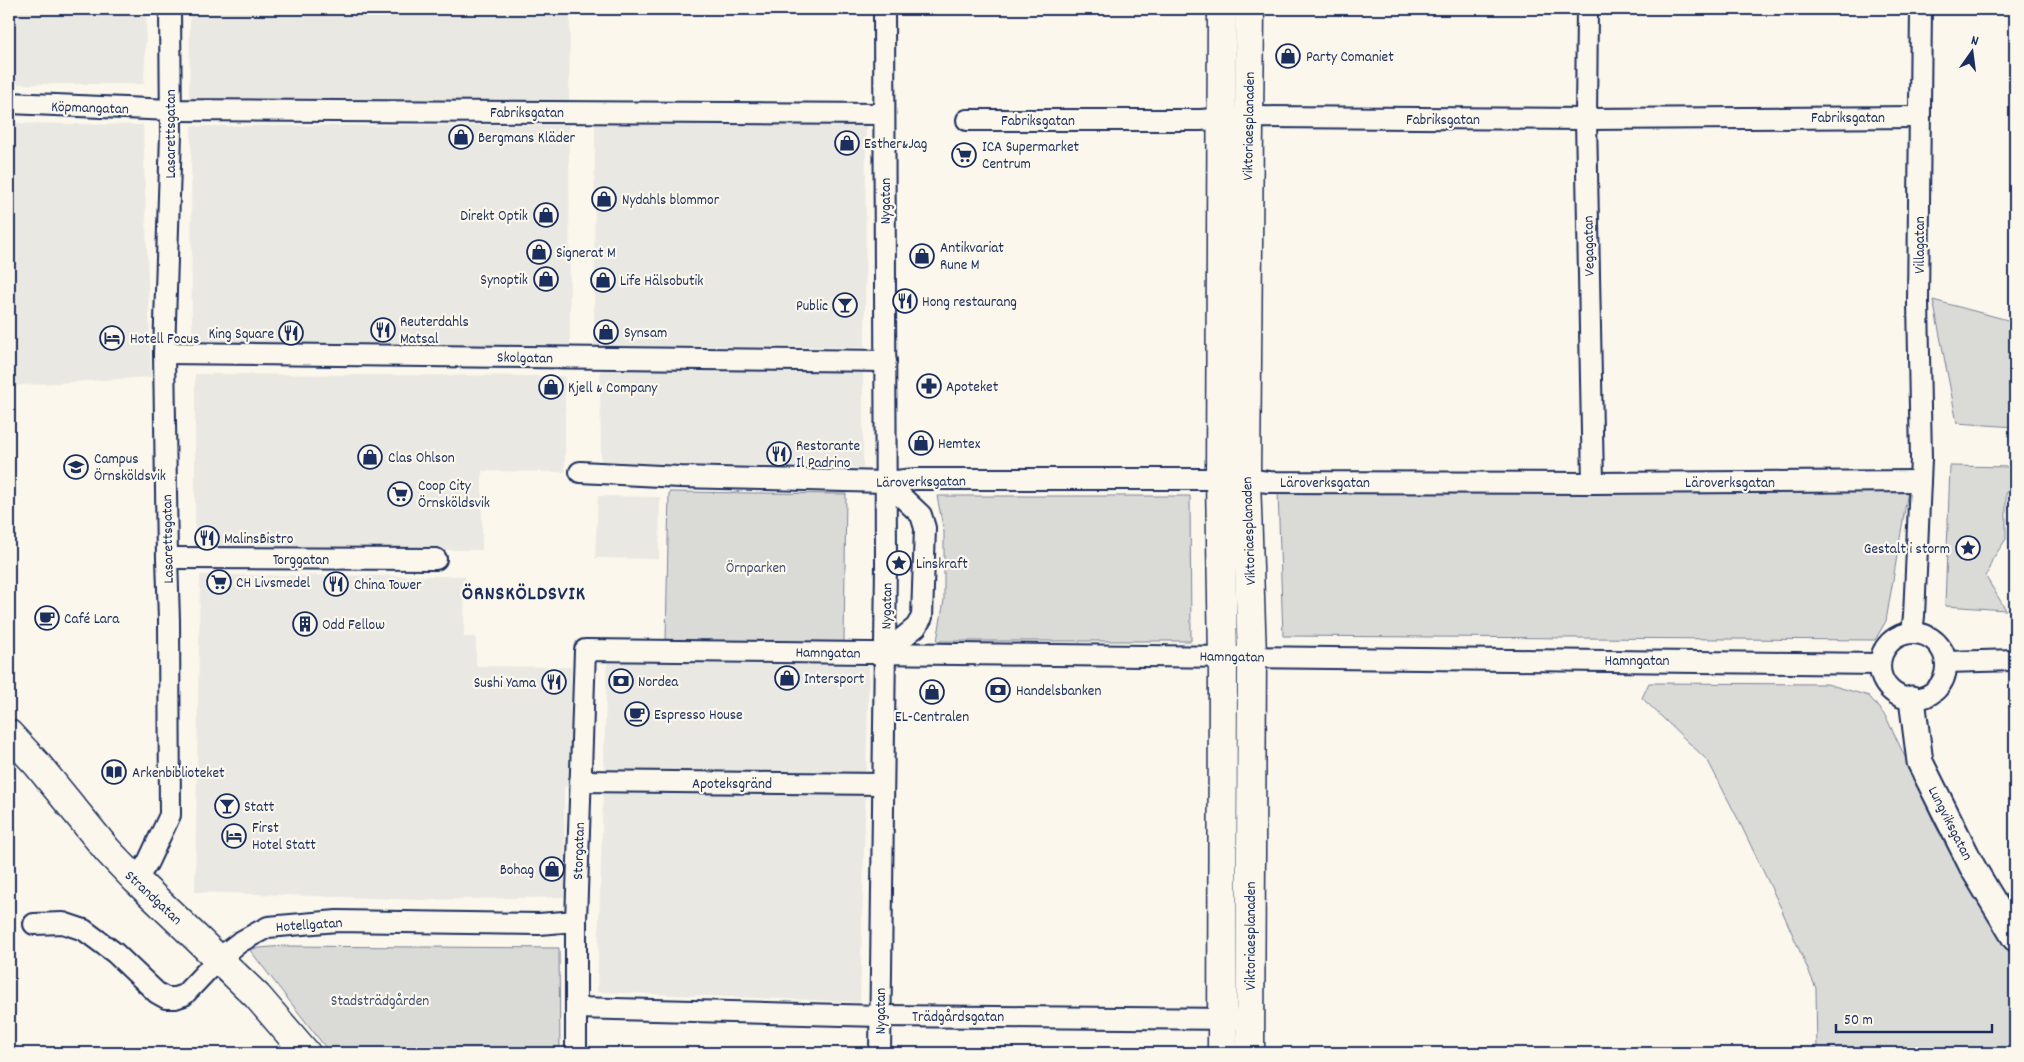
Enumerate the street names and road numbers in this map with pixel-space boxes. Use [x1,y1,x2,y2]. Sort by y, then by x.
street label: Viktoriaesplanaden [1238,71,1262,181]
street label: Lasarettsgatan [161,89,183,179]
street label: Köpmangatan [51,97,129,121]
street label: Fabriksgatan [490,103,564,125]
street label: Fabriksgatan [1811,108,1885,130]
street label: Fabriksgatan [1406,110,1480,132]
street label: Fabriksgatan [1001,111,1075,133]
street label: Nygatan [876,178,898,224]
street label: Vegagatan [1578,215,1602,276]
street label: Villagatan [1910,216,1932,274]
street label: Skolgatan [497,348,553,370]
street label: Läroverksgatan [876,471,966,495]
street label: Läroverksgatan [1280,473,1370,495]
street label: Läroverksgatan [1685,473,1775,495]
street label: Viktoriaesplanaden [1237,476,1263,586]
street label: Lasarettsgatan [157,494,181,584]
street label: Torggatan [273,550,329,572]
street label: Nygatan [877,582,899,630]
street label: Hamngatan [795,642,861,666]
street label: Hamngatan [1199,646,1265,670]
street label: Hamngatan [1604,651,1670,673]
street label: Apoteksgränd [692,774,772,796]
street label: Lungviksgatan [1921,783,1977,865]
street label: Storgatan [568,822,592,880]
street label: Strandgatan [119,866,186,931]
street label: Viktoriaesplanaden [1241,882,1263,990]
street label: Hotellgatan [275,913,343,939]
street label: Nygatan [871,988,893,1034]
street label: Trädgårdsgatan [912,1007,1004,1029]

